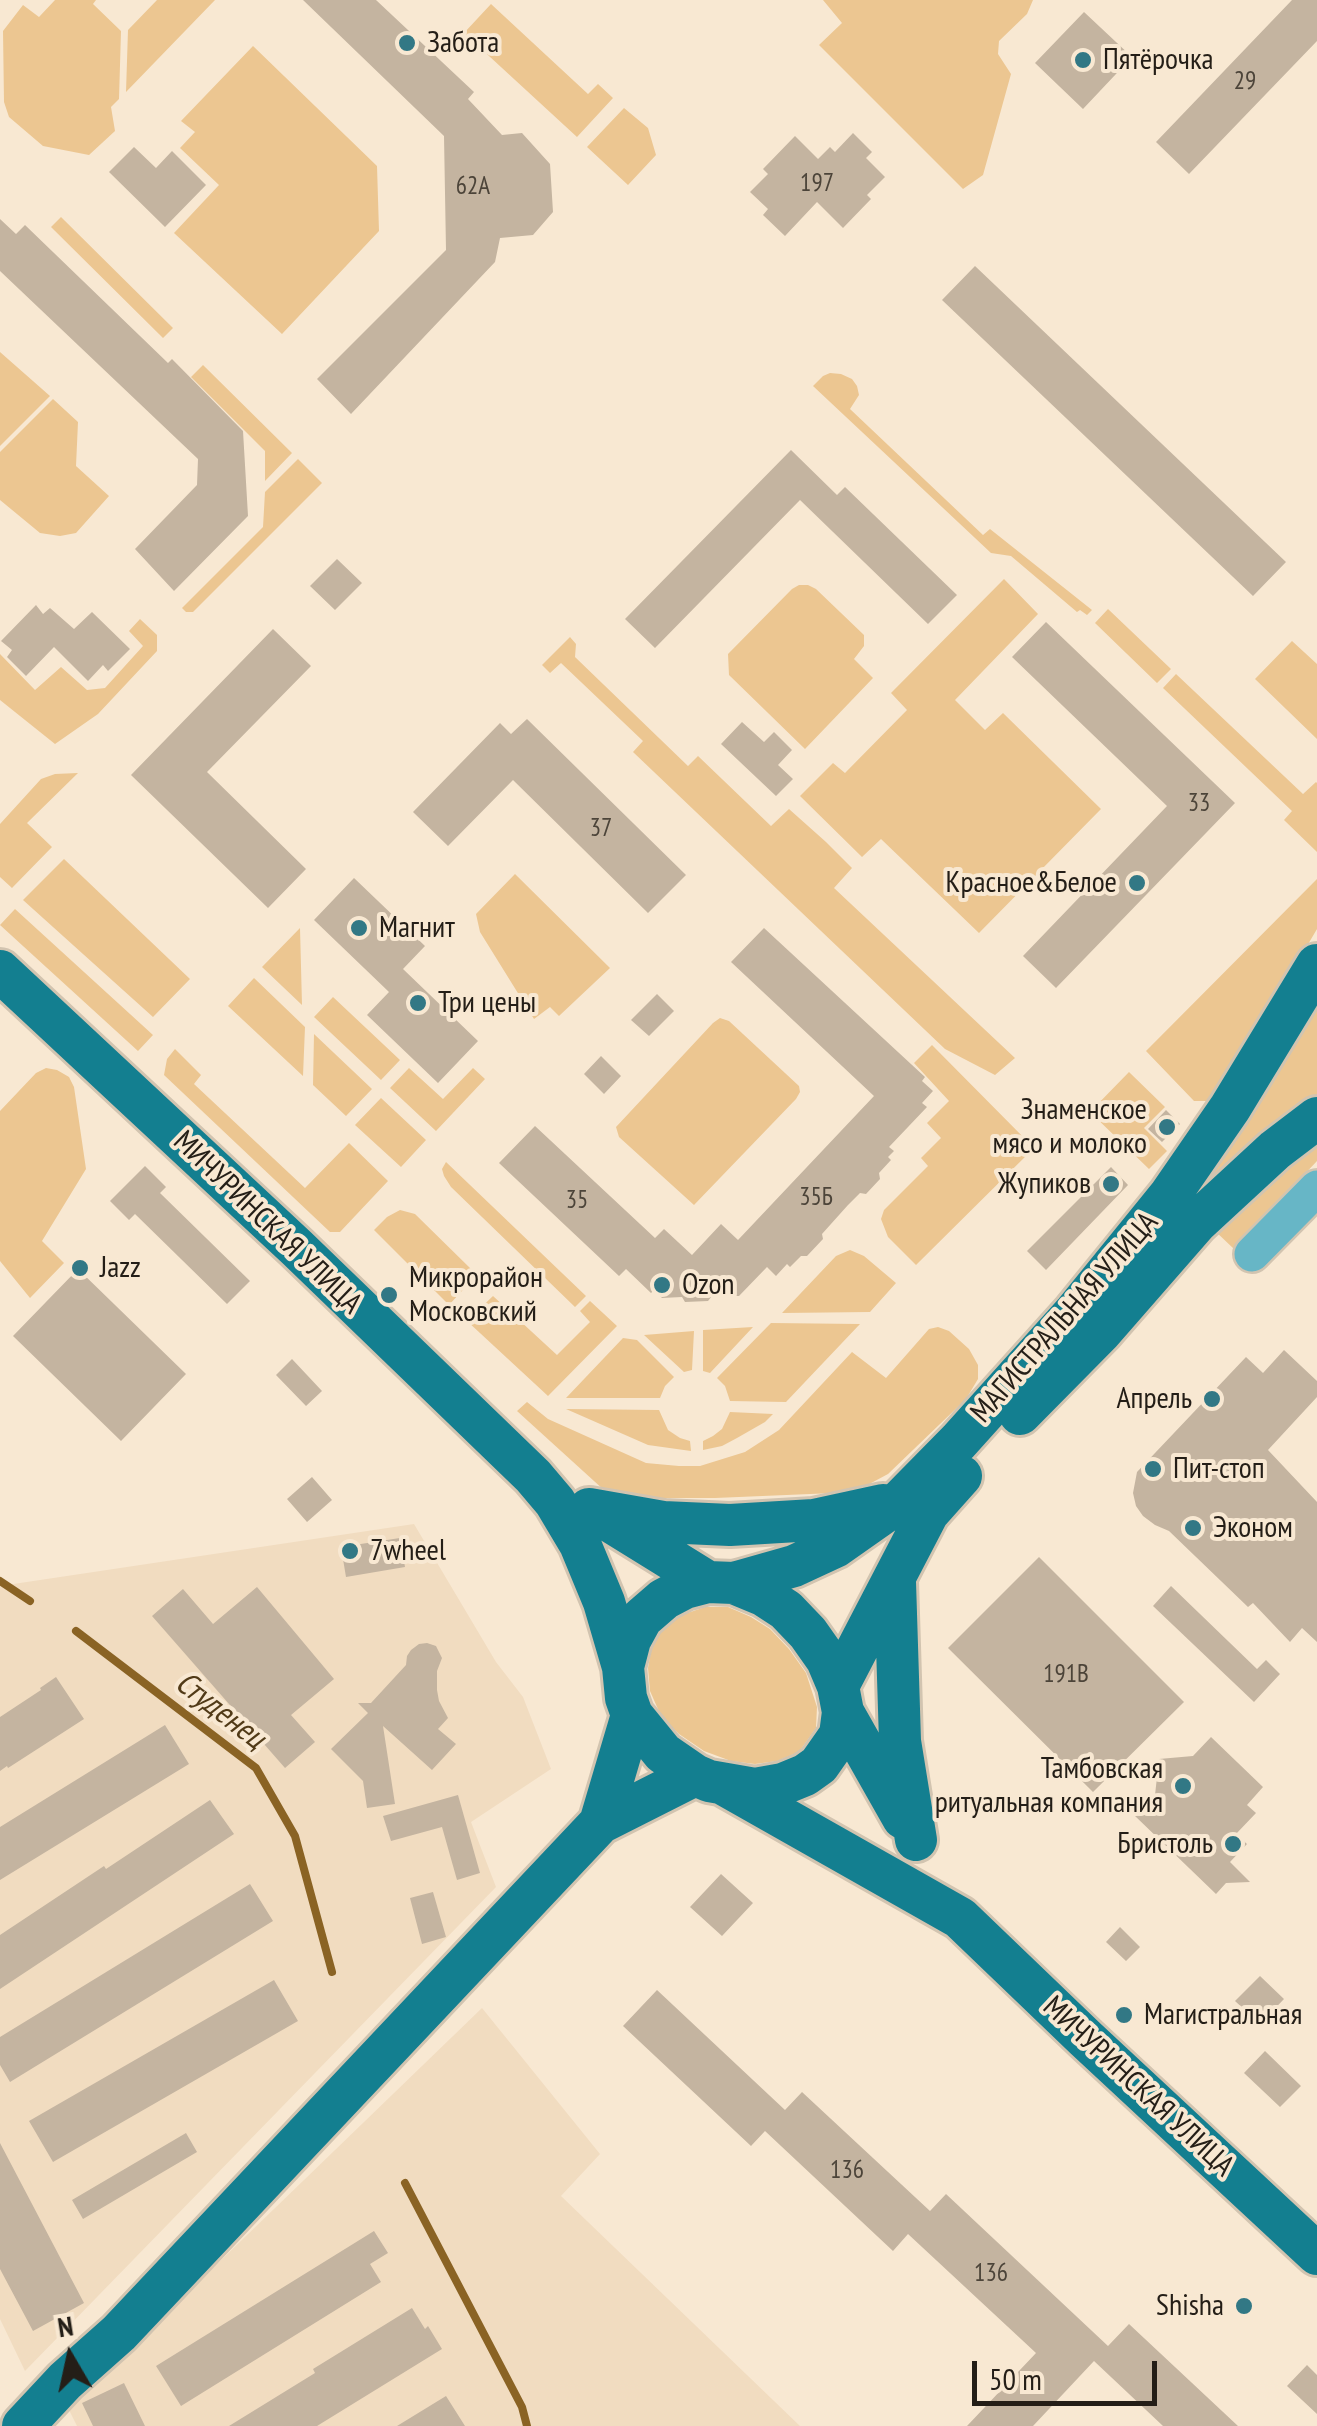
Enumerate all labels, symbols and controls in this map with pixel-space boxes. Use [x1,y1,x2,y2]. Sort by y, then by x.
place label: Забота [427,25,499,61]
marker: Забота [396,32,418,54]
place label: Пятёрочка [1103,42,1214,78]
marker: Пятёрочка [1072,49,1094,71]
house number: 29 [1234,67,1256,97]
house number: 197 [800,169,834,199]
house number: 62А [456,172,490,202]
house number: 33 [1188,789,1210,819]
house number: 37 [590,814,612,844]
place label: Красное&Белое [946,865,1117,901]
marker: Красное&Белое [1126,872,1148,894]
place label: Магнит [379,910,455,946]
marker: Магнит [348,917,370,939]
place label: Три цены [438,985,536,1021]
marker: Три цены [407,992,429,1014]
place label: Знаменское мясо и молоко [993,1092,1147,1162]
marker: Знаменское мясо и молоко [1156,1116,1178,1138]
street label: МИЧУРИНСКАЯ УЛИЦА [165,1124,369,1322]
place label: Жупиков [998,1166,1091,1202]
marker: Жупиков [1100,1173,1122,1195]
house number: 35Б [799,1183,833,1213]
house number: 35 [566,1186,588,1216]
street label: МАГИСТРАЛЬНАЯ УЛИЦА [964,1205,1166,1431]
place label: Jazz [100,1250,141,1286]
marker: Jazz [69,1257,91,1279]
place label: Микрорайон Московский [409,1260,543,1330]
place label: Ozon [682,1267,735,1303]
marker: Ozon [651,1274,673,1296]
marker: Микрорайон Московский [378,1284,400,1306]
place label: Апрель [1116,1381,1192,1417]
marker: Апрель [1201,1388,1223,1410]
place label: Пит-стоп [1173,1451,1265,1487]
marker: Пит-стоп [1142,1458,1164,1480]
place label: Эконом [1213,1510,1293,1546]
marker: Эконом [1182,1517,1204,1539]
place label: 7wheel [370,1533,446,1569]
marker: 7wheel [339,1540,361,1562]
house number: 191В [1043,1660,1089,1690]
water label: Студенец [167,1664,273,1758]
place label: Тамбовская ритуальная компания [935,1751,1163,1822]
marker: Тамбовская ритуальная компания [1172,1775,1194,1797]
place label: Бристоль [1117,1826,1213,1862]
marker: Бристоль [1222,1833,1244,1855]
street label: МИЧУРИНСКАЯ УЛИЦА [1035,1989,1241,2185]
place label: Магистральная [1144,1997,1302,2033]
marker: Магистральная [1113,2004,1135,2026]
house number: 136 [830,2156,864,2186]
house number: 136 [974,2259,1008,2289]
place label: Shisha [1156,2288,1224,2324]
marker: Shisha [1233,2295,1255,2317]
north arrow [20,2306,120,2406]
text: N [55,2306,76,2345]
scale bar [977,2341,1162,2403]
text: 50 m [989,2359,1042,2398]

